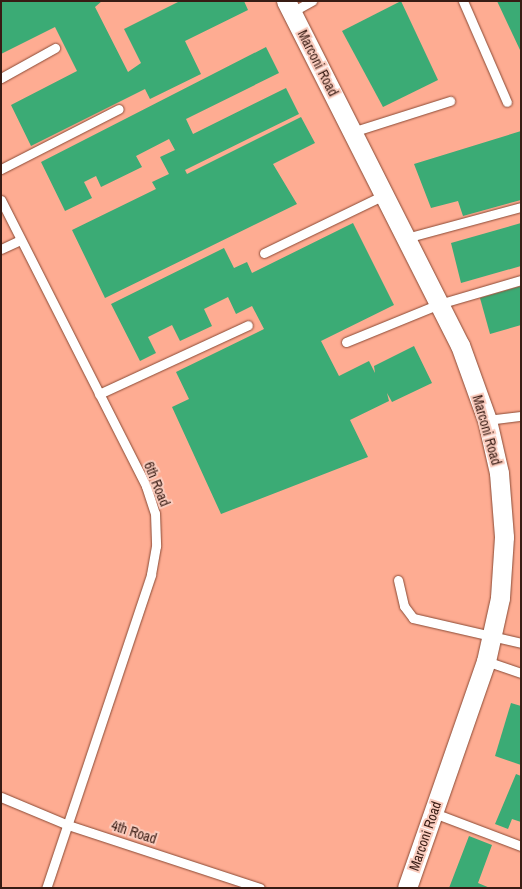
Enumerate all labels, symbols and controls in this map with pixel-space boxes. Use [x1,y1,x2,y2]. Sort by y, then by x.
street label: Marconi Road [294,27,342,99]
street label: Marconi Road [469,393,505,467]
street label: 6th Road [140,459,174,509]
street label: Marconi Road [405,799,445,873]
street label: 4th Road [109,817,159,847]

